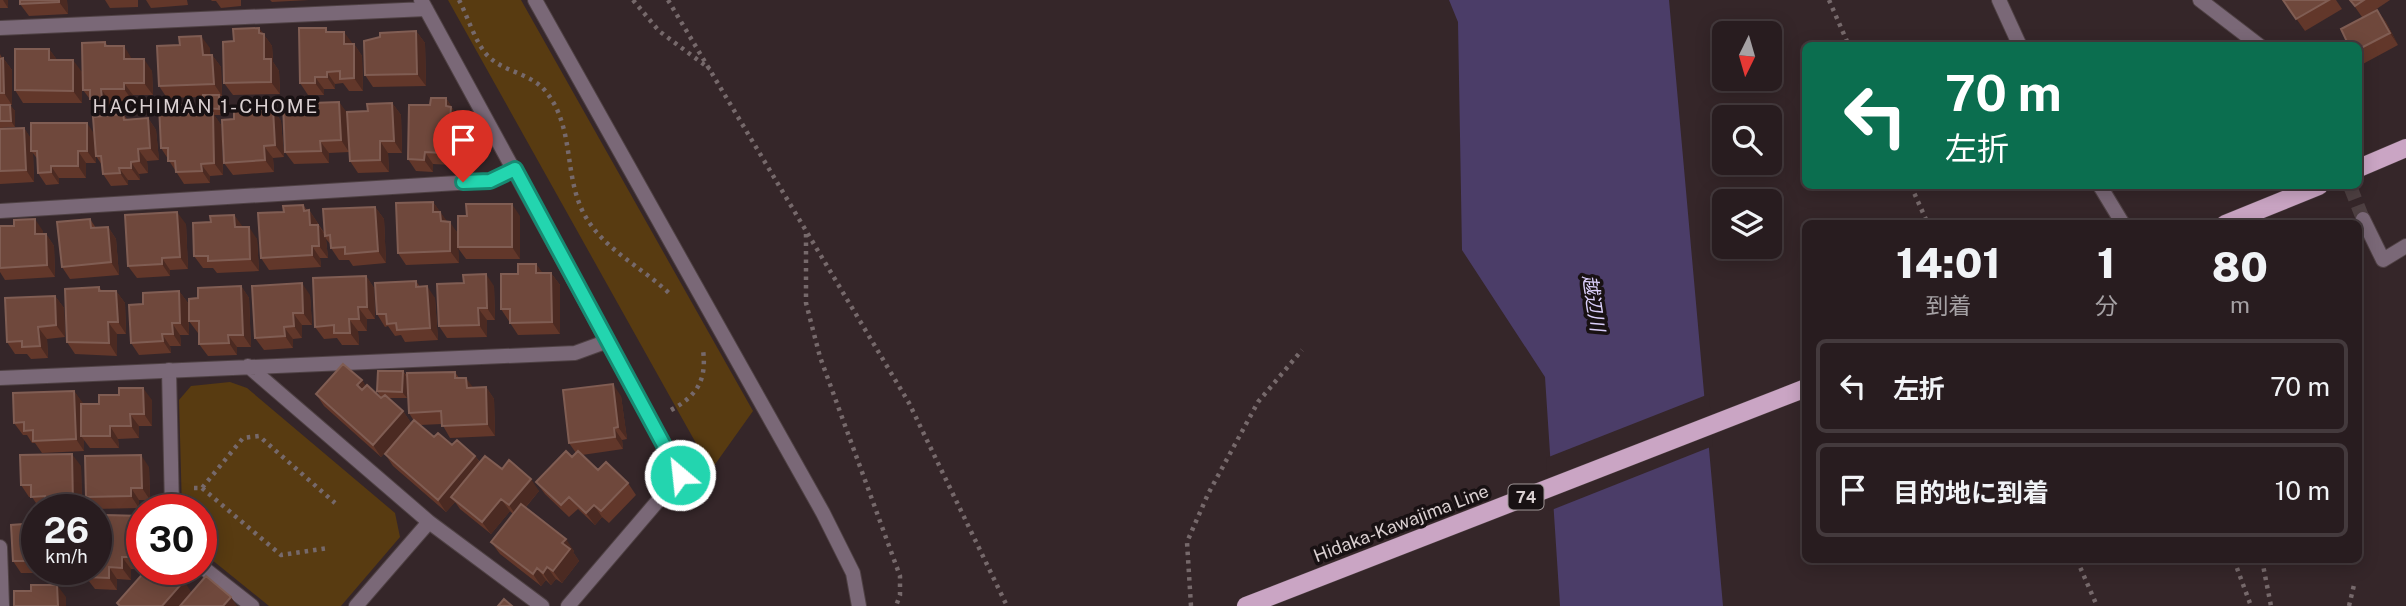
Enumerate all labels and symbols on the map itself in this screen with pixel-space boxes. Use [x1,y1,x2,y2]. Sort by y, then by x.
north arrow [1712,21,1782,91]
district label: HACHIMAN 1-CHOME [93,95,319,117]
pin [433,110,493,182]
water label: 越辺川 [1579,273,1610,335]
position arrow [643,438,717,512]
street label: Hidaka-Kawajima Line [1310,480,1492,566]
road number: 74 [1508,484,1544,510]
speed limit sign: 30 [126,494,217,585]

